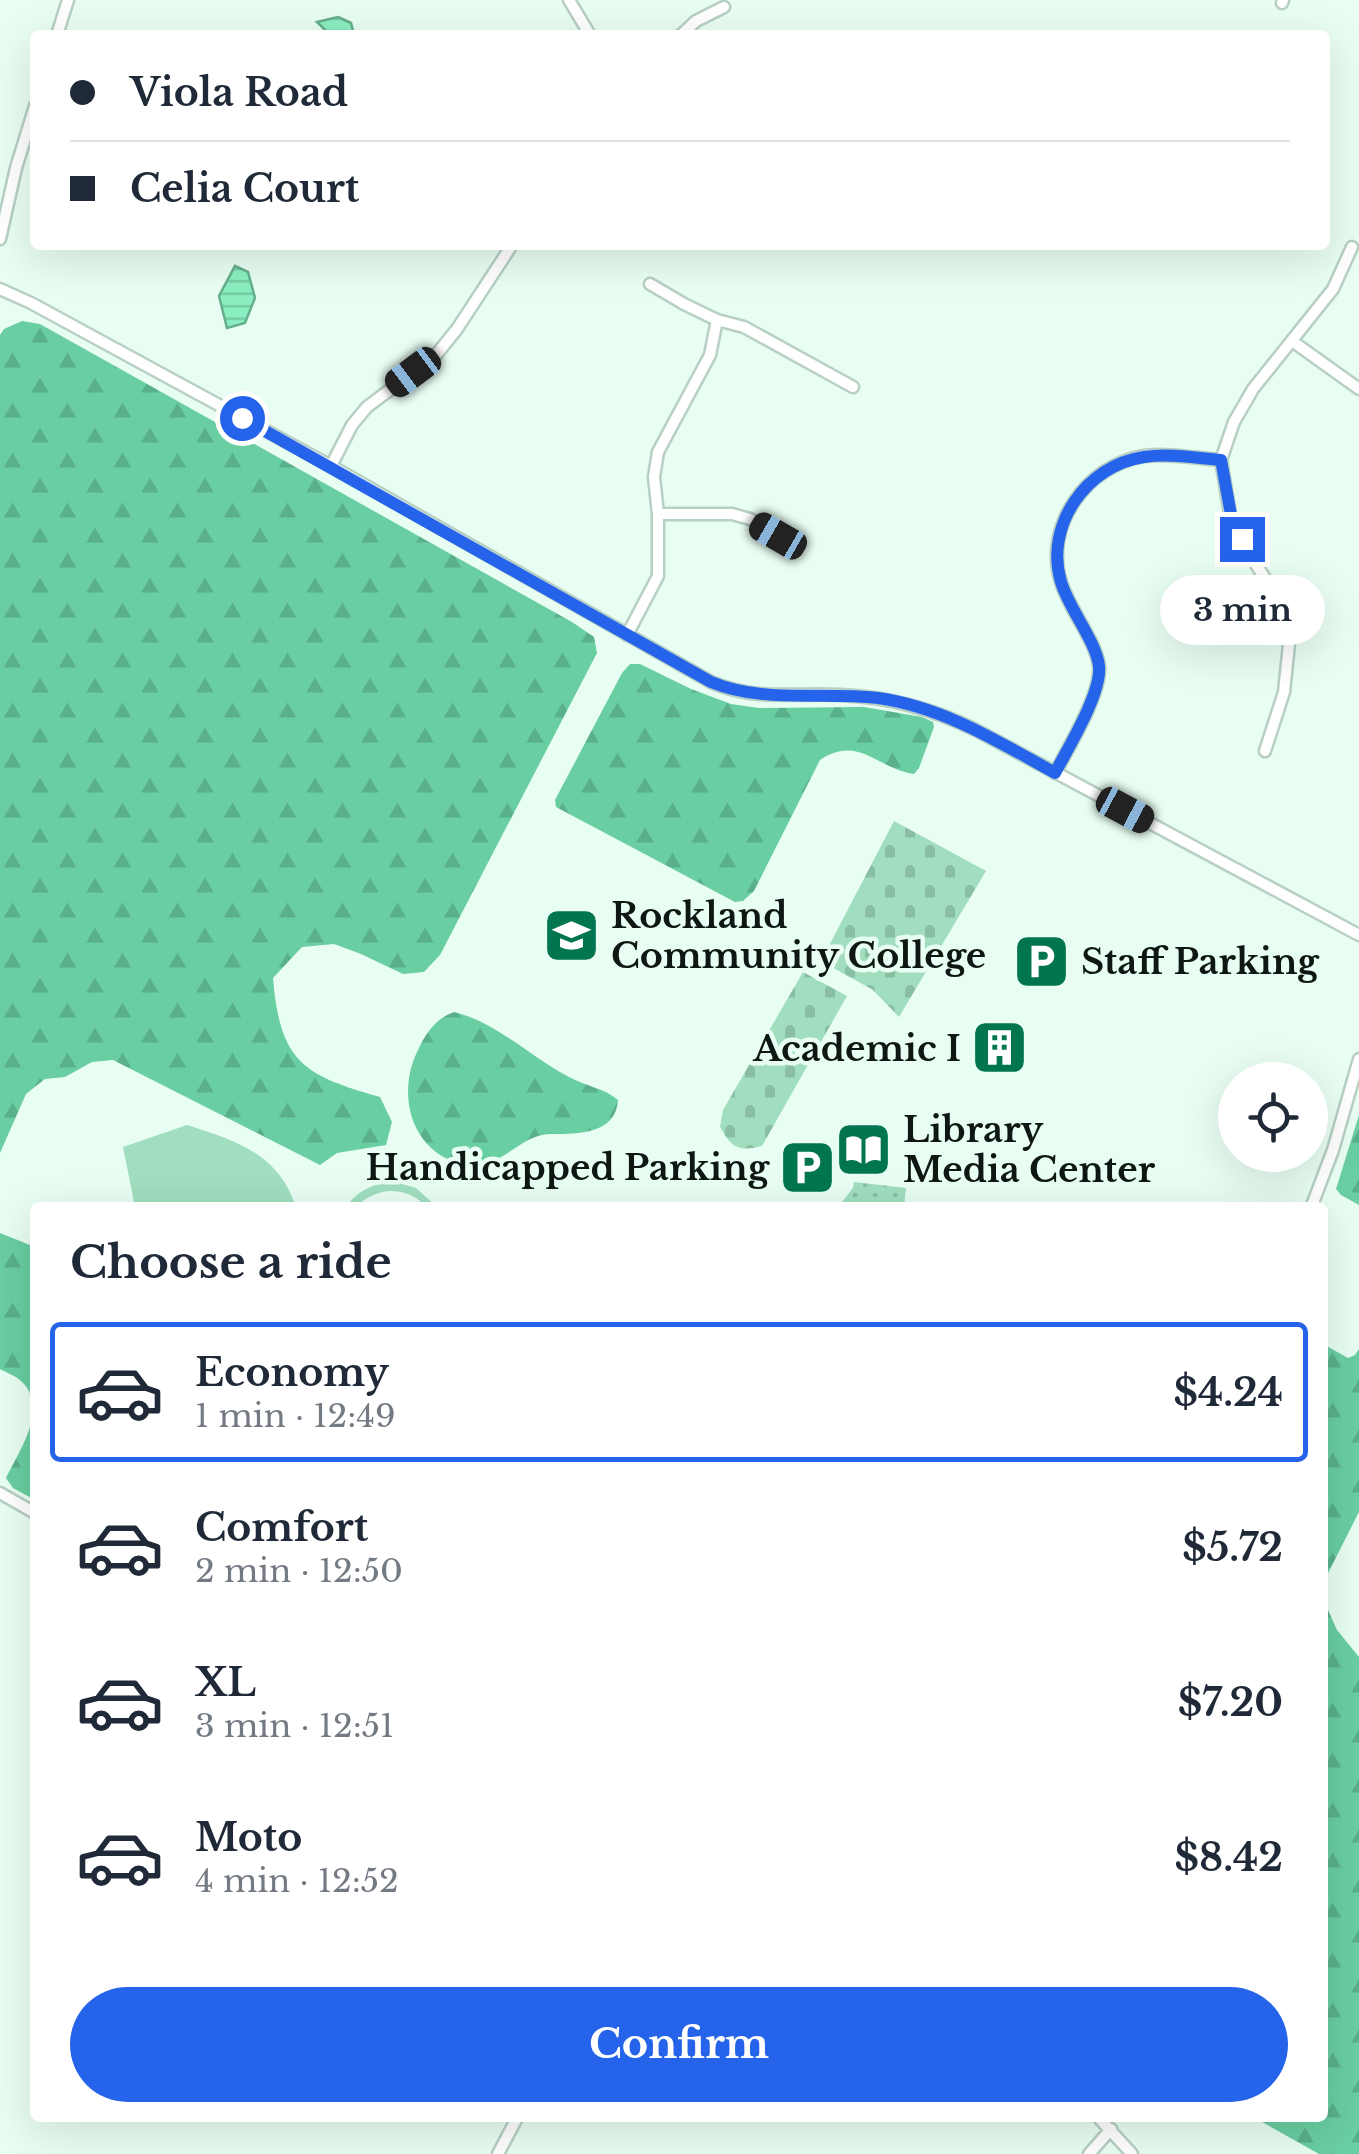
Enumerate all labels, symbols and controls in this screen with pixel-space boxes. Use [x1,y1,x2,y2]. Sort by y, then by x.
text: Viola Road [130,69,348,116]
text: Celia Court [130,165,359,212]
car [380,342,446,402]
route start [220,396,265,441]
car [745,508,811,564]
route end [1220,517,1265,562]
callout: 3 min [1160,574,1324,644]
text: 3 min [1193,590,1292,630]
car [1091,783,1159,837]
place label: Rockland Community College [611,894,986,977]
school or university icon: Rockland Community College [542,905,602,965]
parking icon: Staff Parking [1012,931,1072,991]
place label: Staff Parking [1081,940,1320,983]
building icon: Academic I [970,1018,1030,1078]
place label: Academic I [752,1027,961,1070]
map controls [1218,1062,1328,1172]
button: locate [1218,1062,1328,1172]
place label: Library Media Center [903,1108,1156,1191]
library icon: Library Media Center [834,1119,894,1179]
parking icon: Handicapped Parking [778,1137,838,1197]
place label: Handicapped Parking [366,1146,771,1189]
text: Choose a ride [70,1234,392,1290]
icon: car [75,1347,165,1437]
text: Economy [195,1349,389,1396]
text: $4.24 [1173,1369,1283,1416]
text: 1 min · 12:49 [195,1396,396,1436]
icon: car [75,1502,165,1592]
text: Comfort [195,1504,368,1551]
text: $5.72 [1182,1524,1283,1571]
text: 2 min · 12:50 [195,1551,403,1591]
icon: car [75,1657,165,1747]
text: XL [195,1659,256,1706]
text: $7.20 [1178,1679,1283,1726]
text: 3 min · 12:51 [195,1706,394,1746]
icon: car [75,1812,165,1902]
text: Moto [195,1814,302,1861]
text: $8.42 [1175,1834,1283,1881]
text: 4 min · 12:52 [195,1861,399,1901]
button: Confirm [70,1987,1288,2102]

